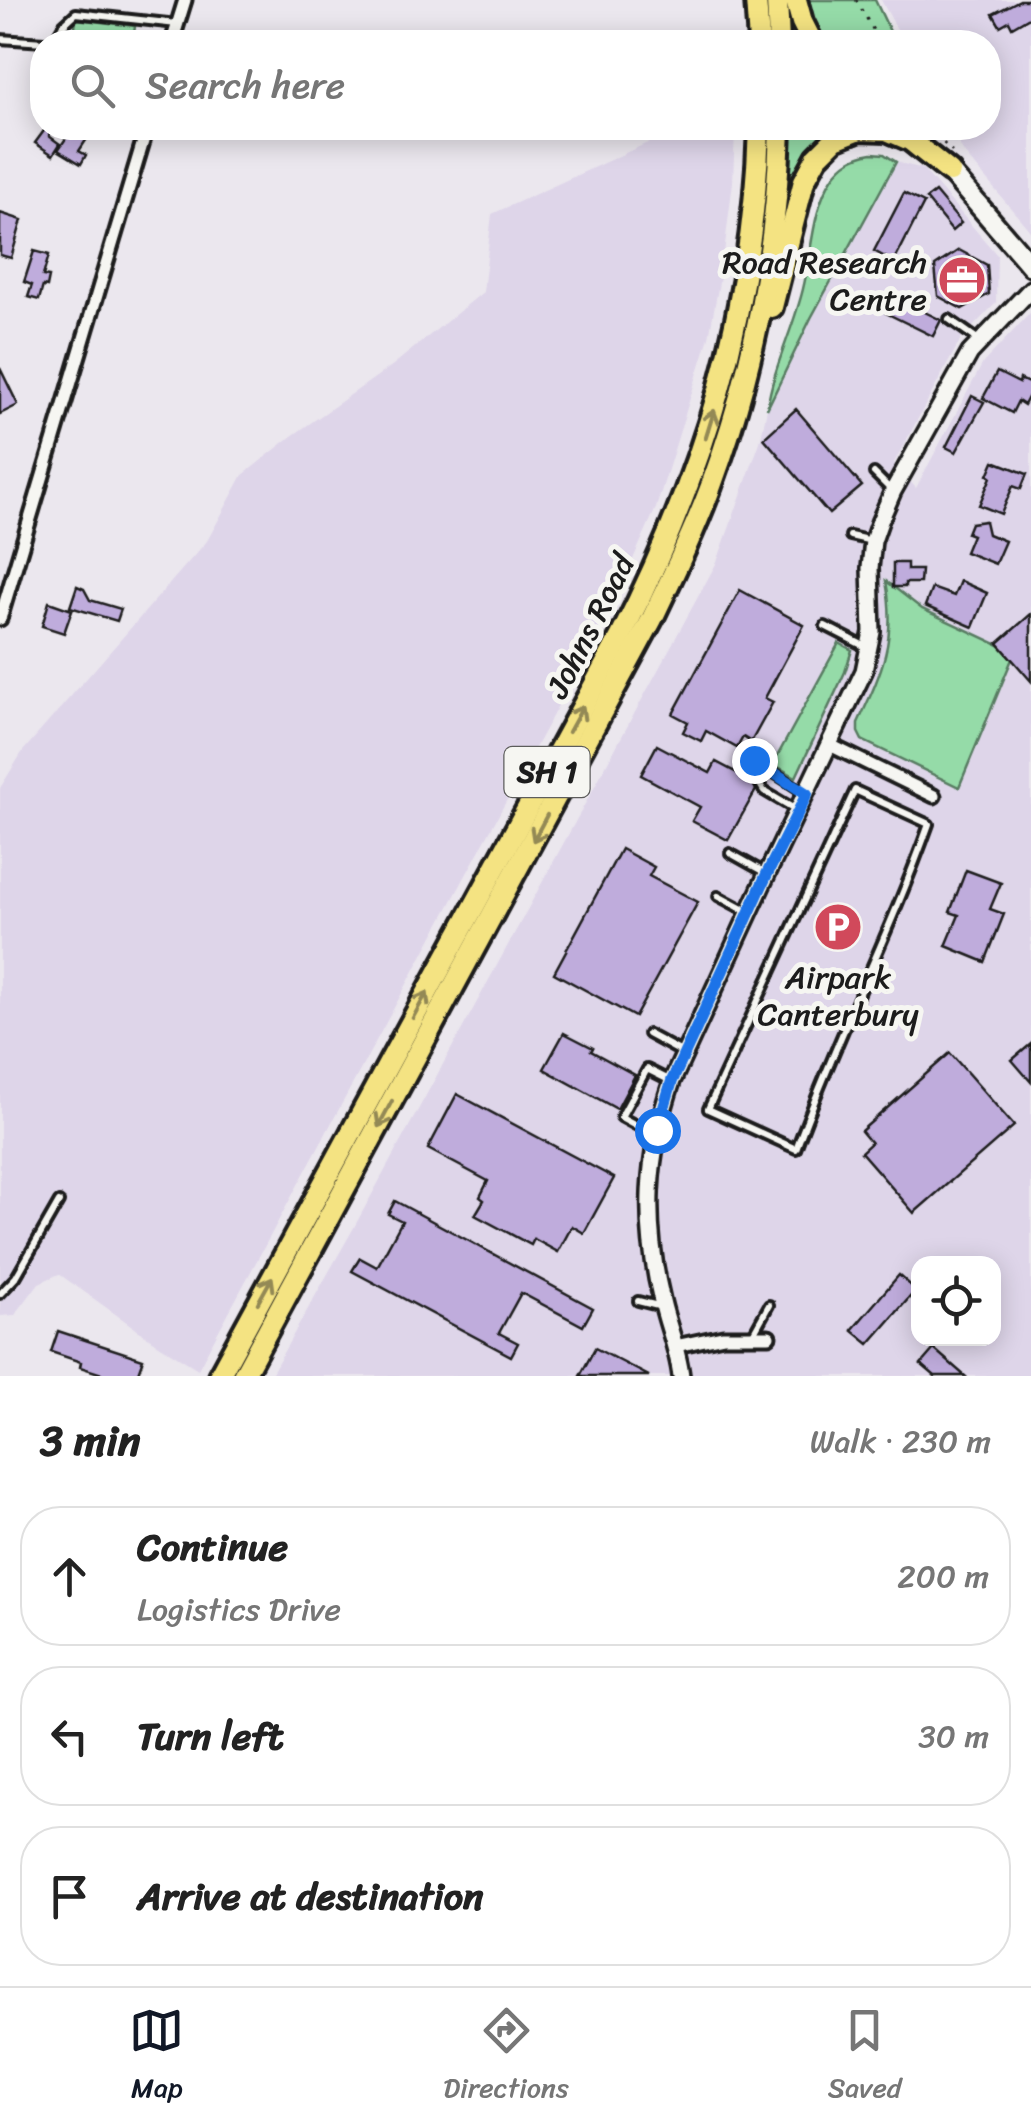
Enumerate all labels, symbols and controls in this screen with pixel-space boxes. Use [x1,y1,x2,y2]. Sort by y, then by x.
search box [30,30,1001,140]
text: Search here [145,52,345,119]
icon: search [65,58,120,113]
place label: Road Research Centre [722,234,927,328]
office icon: Road Research Centre [936,254,988,306]
one-way arrow [702,409,720,440]
street label: Johns Road [529,542,652,709]
one-way arrow [566,705,586,735]
route end [732,738,778,784]
road number: SH 1 [504,747,590,797]
one-way arrow [529,813,549,843]
parking icon: Airpark Canterbury [812,901,864,953]
place label: Airpark Canterbury [757,949,919,1043]
one-way arrow [411,990,431,1020]
one-way arrow [375,1099,394,1129]
route start [635,1108,681,1154]
map controls [911,1256,1001,1346]
button: locate [911,1256,1001,1346]
one-way arrow [256,1276,276,1306]
text: 3 min [40,1404,140,1478]
text: Walk · 230 m [810,1413,991,1470]
text: Continue [137,1514,288,1581]
text: 200 m [897,1548,989,1605]
icon: ahead [42,1549,97,1604]
text: Logistics Drive [137,1581,341,1638]
text: Turn left [137,1703,283,1770]
text: 30 m [918,1708,989,1765]
icon: left [42,1709,97,1764]
text: Arrive at destination [137,1863,484,1930]
icon: arrive [42,1869,97,1924]
tab: Map [129,2003,184,2112]
tab: Directions [443,2003,569,2112]
tab: Saved [828,2003,902,2112]

